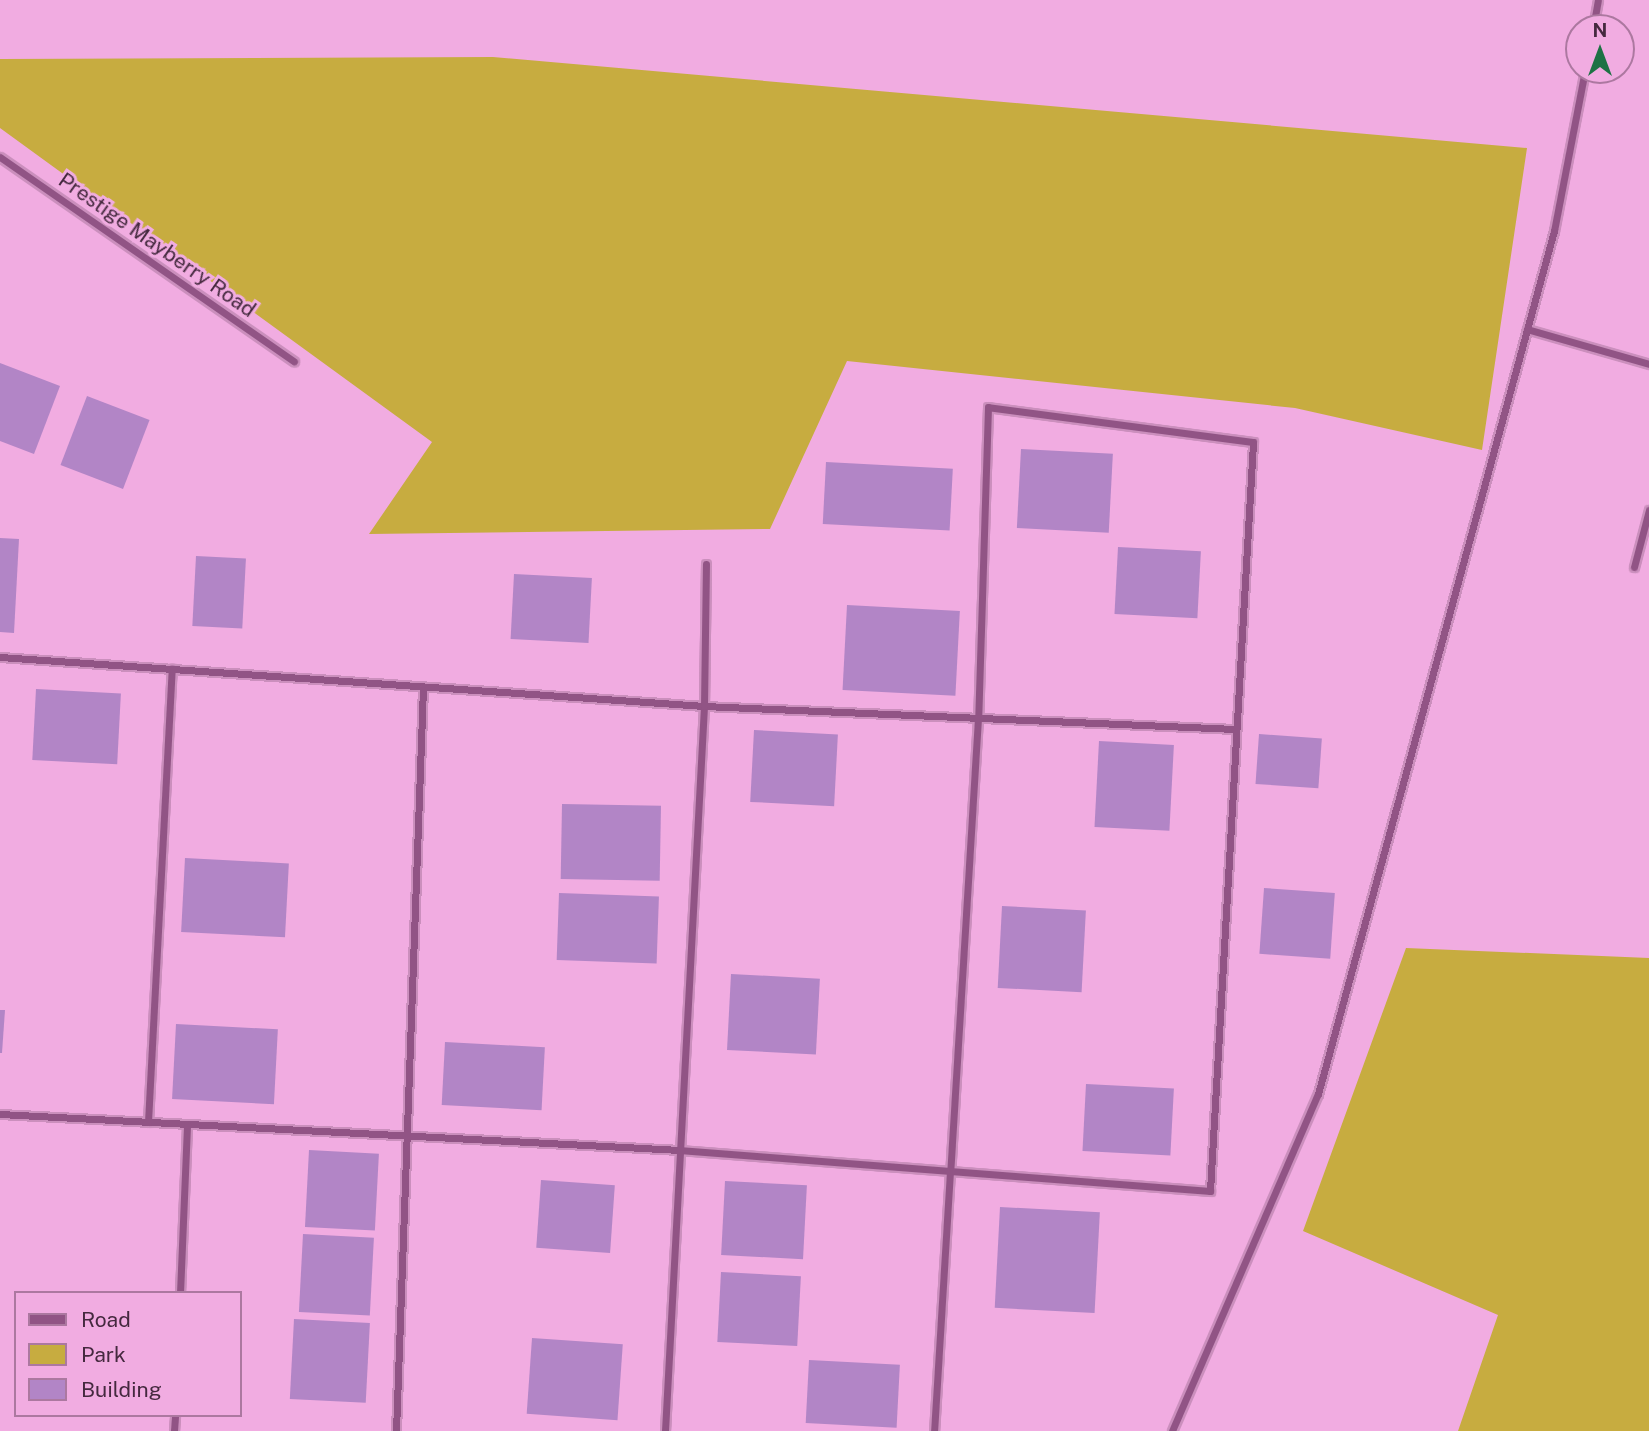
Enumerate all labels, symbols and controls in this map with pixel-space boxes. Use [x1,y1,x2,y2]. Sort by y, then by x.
north arrow [1565,14,1635,84]
text: N [1593,19,1607,41]
street label: Prestige Mayberry Road [54,167,260,323]
legend [14,1291,242,1417]
text: Road [81,1307,131,1332]
text: Park [81,1342,126,1367]
text: Building [81,1377,162,1402]

